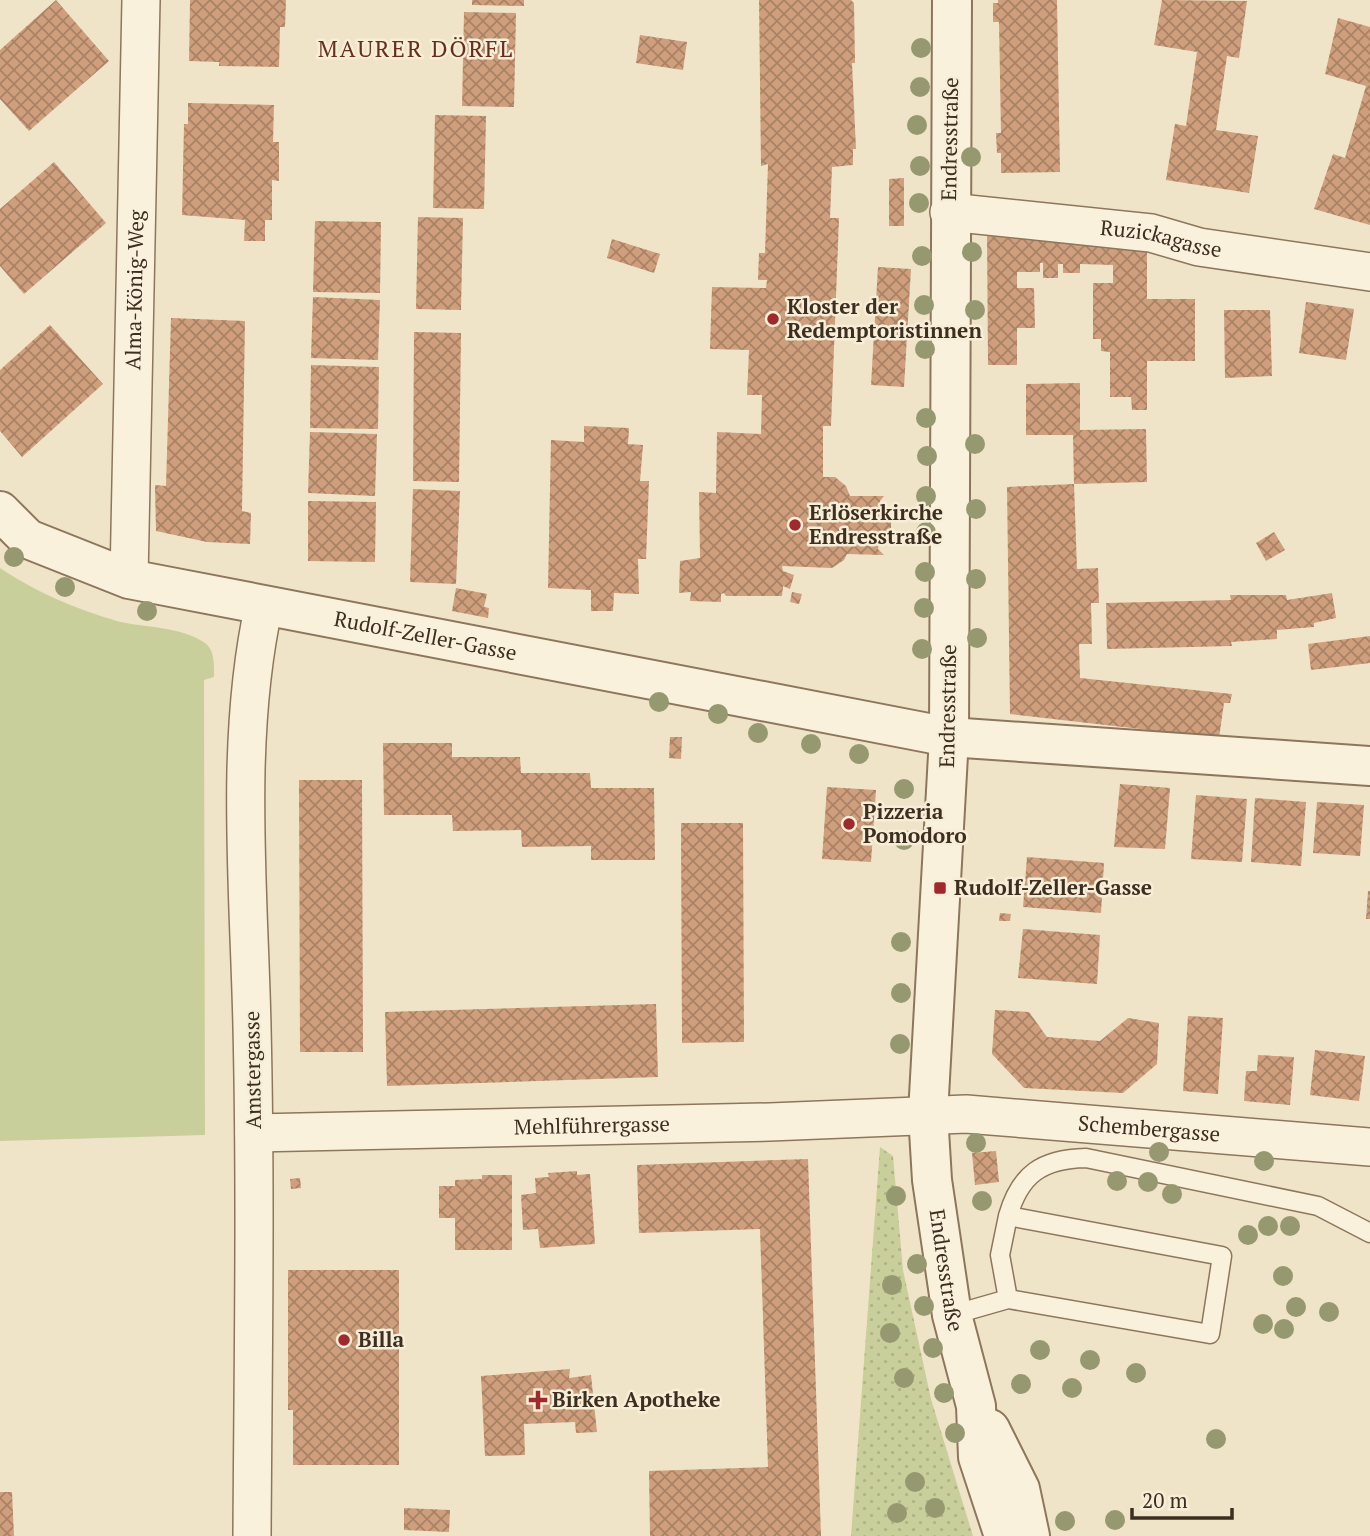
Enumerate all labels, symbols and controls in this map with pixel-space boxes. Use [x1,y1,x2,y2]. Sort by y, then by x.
district label: MAURER DÖRFL [318,33,514,64]
street label: Endresstraße [934,77,964,201]
street label: Alma-König-Weg [118,209,150,370]
street label: Ruzickagasse [1099,213,1224,263]
place label: Kloster der Redemptoristinnen [787,292,982,344]
marker: Kloster der Redemptoristinnen [765,311,781,327]
place label: Erlöserkirche Endresstraße [809,498,943,550]
marker: Erlöserkirche Endresstraße [787,517,803,533]
street label: Rudolf-Zeller-Gasse [332,604,519,666]
street label: Endresstraße [932,644,962,768]
place label: Pizzeria Pomodoro [863,797,967,849]
marker: Pizzeria Pomodoro [841,816,857,832]
place label: Rudolf-Zeller-Gasse [954,873,1152,901]
marker: Rudolf-Zeller-Gasse [932,880,948,896]
street label: Amstergasse [237,1011,267,1129]
street label: Schembergasse [1077,1108,1221,1148]
street label: Mehlführergasse [514,1109,670,1140]
street label: Endresstraße [923,1207,971,1334]
place label: Billa [358,1325,405,1353]
marker: Billa [336,1332,352,1348]
place label: Birken Apotheke [552,1385,721,1413]
marker: Birken Apotheke [530,1392,546,1408]
scale bar [1132,1476,1232,1520]
text: 20 m [1142,1486,1188,1514]

